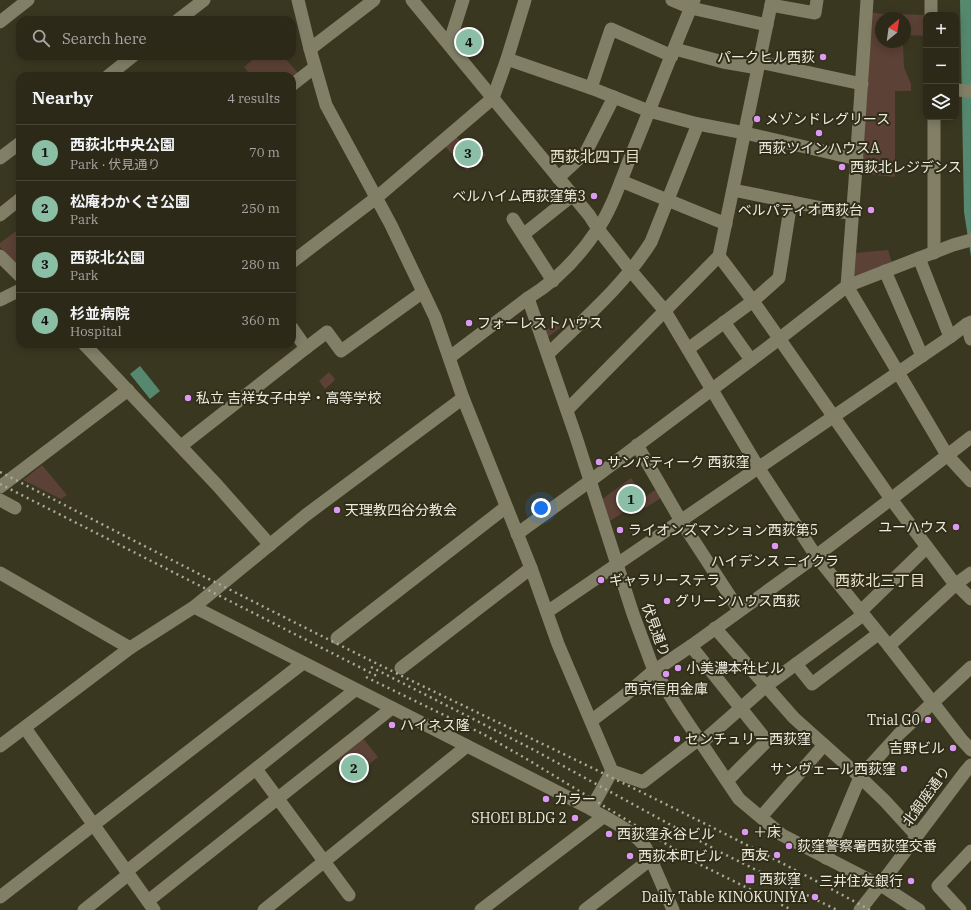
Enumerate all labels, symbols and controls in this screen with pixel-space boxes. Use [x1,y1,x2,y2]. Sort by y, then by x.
north arrow [875,12,911,48]
map controls [923,12,959,120]
button: + [923,12,959,48]
search box [16,16,296,60]
icon: search [30,27,52,49]
pin: 4 [456,27,482,57]
text: Search here [62,29,147,48]
place label: パークヒル西荻 [717,48,815,66]
button: − [923,48,959,84]
marker: パークヒル西荻 [818,52,828,62]
button: layers [923,84,959,120]
text: Nearby [32,87,93,109]
text: 4 results [227,90,280,107]
place label: メゾンドレグリース [765,110,890,128]
marker: メゾンドレグリース [752,114,762,124]
marker: 西荻ツインハウスA [814,128,824,138]
text: 西荻北中央公園 [70,135,175,154]
pin: 3 [455,138,481,168]
place label: 西荻ツインハウスA [758,139,880,157]
text: 1 [41,144,49,161]
text: 70 m [249,144,280,161]
district label: 西荻北四丁目 [550,147,640,166]
text: Park · 伏見通り [70,156,161,173]
place label: 西荻北レジデンス [850,158,962,176]
marker: 西荻北レジデンス [837,162,847,172]
place label: ベルハイム西荻窪第3 [452,187,586,205]
marker: ベルハイム西荻窪第3 [589,191,599,201]
text: 松庵わかくさ公園 [70,192,190,211]
text: 2 [41,200,49,217]
text: 250 m [241,200,280,217]
place label: ベルパティオ西荻台 [738,201,863,219]
marker: ベルパティオ西荻台 [866,205,876,215]
text: Park [70,211,98,228]
text: 西荻北公園 [70,248,145,267]
text: 3 [41,256,49,273]
text: 280 m [241,256,280,273]
text: Park [70,267,98,284]
text: 杉並病院 [70,304,130,323]
text: 4 [41,312,49,329]
text: 360 m [241,312,280,329]
place label: フォーレストハウス [477,314,603,332]
marker: フォーレストハウス [464,318,474,328]
text: Hospital [70,323,122,340]
place label: 私立 吉祥女子中学・高等学校 [196,389,381,407]
marker: 私立 吉祥女子中学・高等学校 [183,393,193,403]
place label: サンパティーク 西荻窪 [607,453,749,471]
marker: サンパティーク 西荻窪 [594,457,604,467]
pin: 1 [618,484,644,514]
your location [531,498,551,518]
place label: 天理教四谷分教会 [345,501,457,519]
marker: 天理教四谷分教会 [332,505,342,515]
place label: ユーハウス [878,518,948,536]
place label: ライオンズマンション西荻第5 [628,521,818,539]
marker: ユーハウス [951,522,961,532]
marker: ライオンズマンション西荻第5 [615,525,625,535]
marker: ハイデンス ニイクラ [770,541,780,551]
place label: ハイデンス ニイクラ [711,552,839,570]
place label: ギャラリーステラ [609,571,720,589]
district label: 西荻北三丁目 [835,571,925,590]
marker: ギャラリーステラ [596,575,606,585]
place label: グリーンハウス西荻 [675,592,800,610]
marker: グリーンハウス西荻 [662,596,672,606]
street label: 伏見通り [638,601,674,659]
place label: 小美濃本社ビル [686,659,784,677]
marker: 小美濃本社ビル [673,663,683,673]
marker: 西京信用金庫 [661,669,671,679]
place label: 西京信用金庫 [624,680,708,698]
place label: Trial G0 [867,711,920,729]
marker: Trial G0 [923,715,933,725]
place label: ハイネス隆 [400,716,470,734]
marker: ハイネス隆 [387,720,397,730]
place label: センチュリー西荻窪 [685,730,811,748]
marker: センチュリー西荻窪 [672,734,682,744]
place label: 吉野ビル [889,739,945,757]
marker: 吉野ビル [948,743,958,753]
pin: 2 [341,753,367,783]
place label: サンヴェール西荻窪 [770,760,896,778]
street label: 北銀座通り [898,762,954,830]
marker: サンヴェール西荻窪 [899,764,909,774]
place label: カラー [554,790,596,808]
marker: カラー [541,794,551,804]
place label: SHOEI BLDG 2 [471,809,567,827]
marker: SHOEI BLDG 2 [570,813,580,823]
place label: ＋床 [753,823,781,841]
place label: 西荻窪永谷ビル [617,825,715,843]
marker: ＋床 [740,827,750,837]
marker: 西荻窪永谷ビル [604,829,614,839]
place label: 荻窪警察署西荻窪交番 [797,837,937,855]
marker: 荻窪警察署西荻窪交番 [784,841,794,851]
place label: 西友 [741,846,769,864]
place label: 西荻本町ビル [638,847,722,865]
marker: 西友 [772,850,782,860]
marker: 西荻本町ビル [625,851,635,861]
place label: 西荻窪 [759,870,801,888]
place label: 三井住友銀行 [819,872,903,890]
marker: 西荻窪 [744,873,756,885]
marker: 三井住友銀行 [906,876,916,886]
place label: Daily Table KINOKUNIYA [641,888,807,906]
marker: Daily Table KINOKUNIYA [810,892,820,902]

